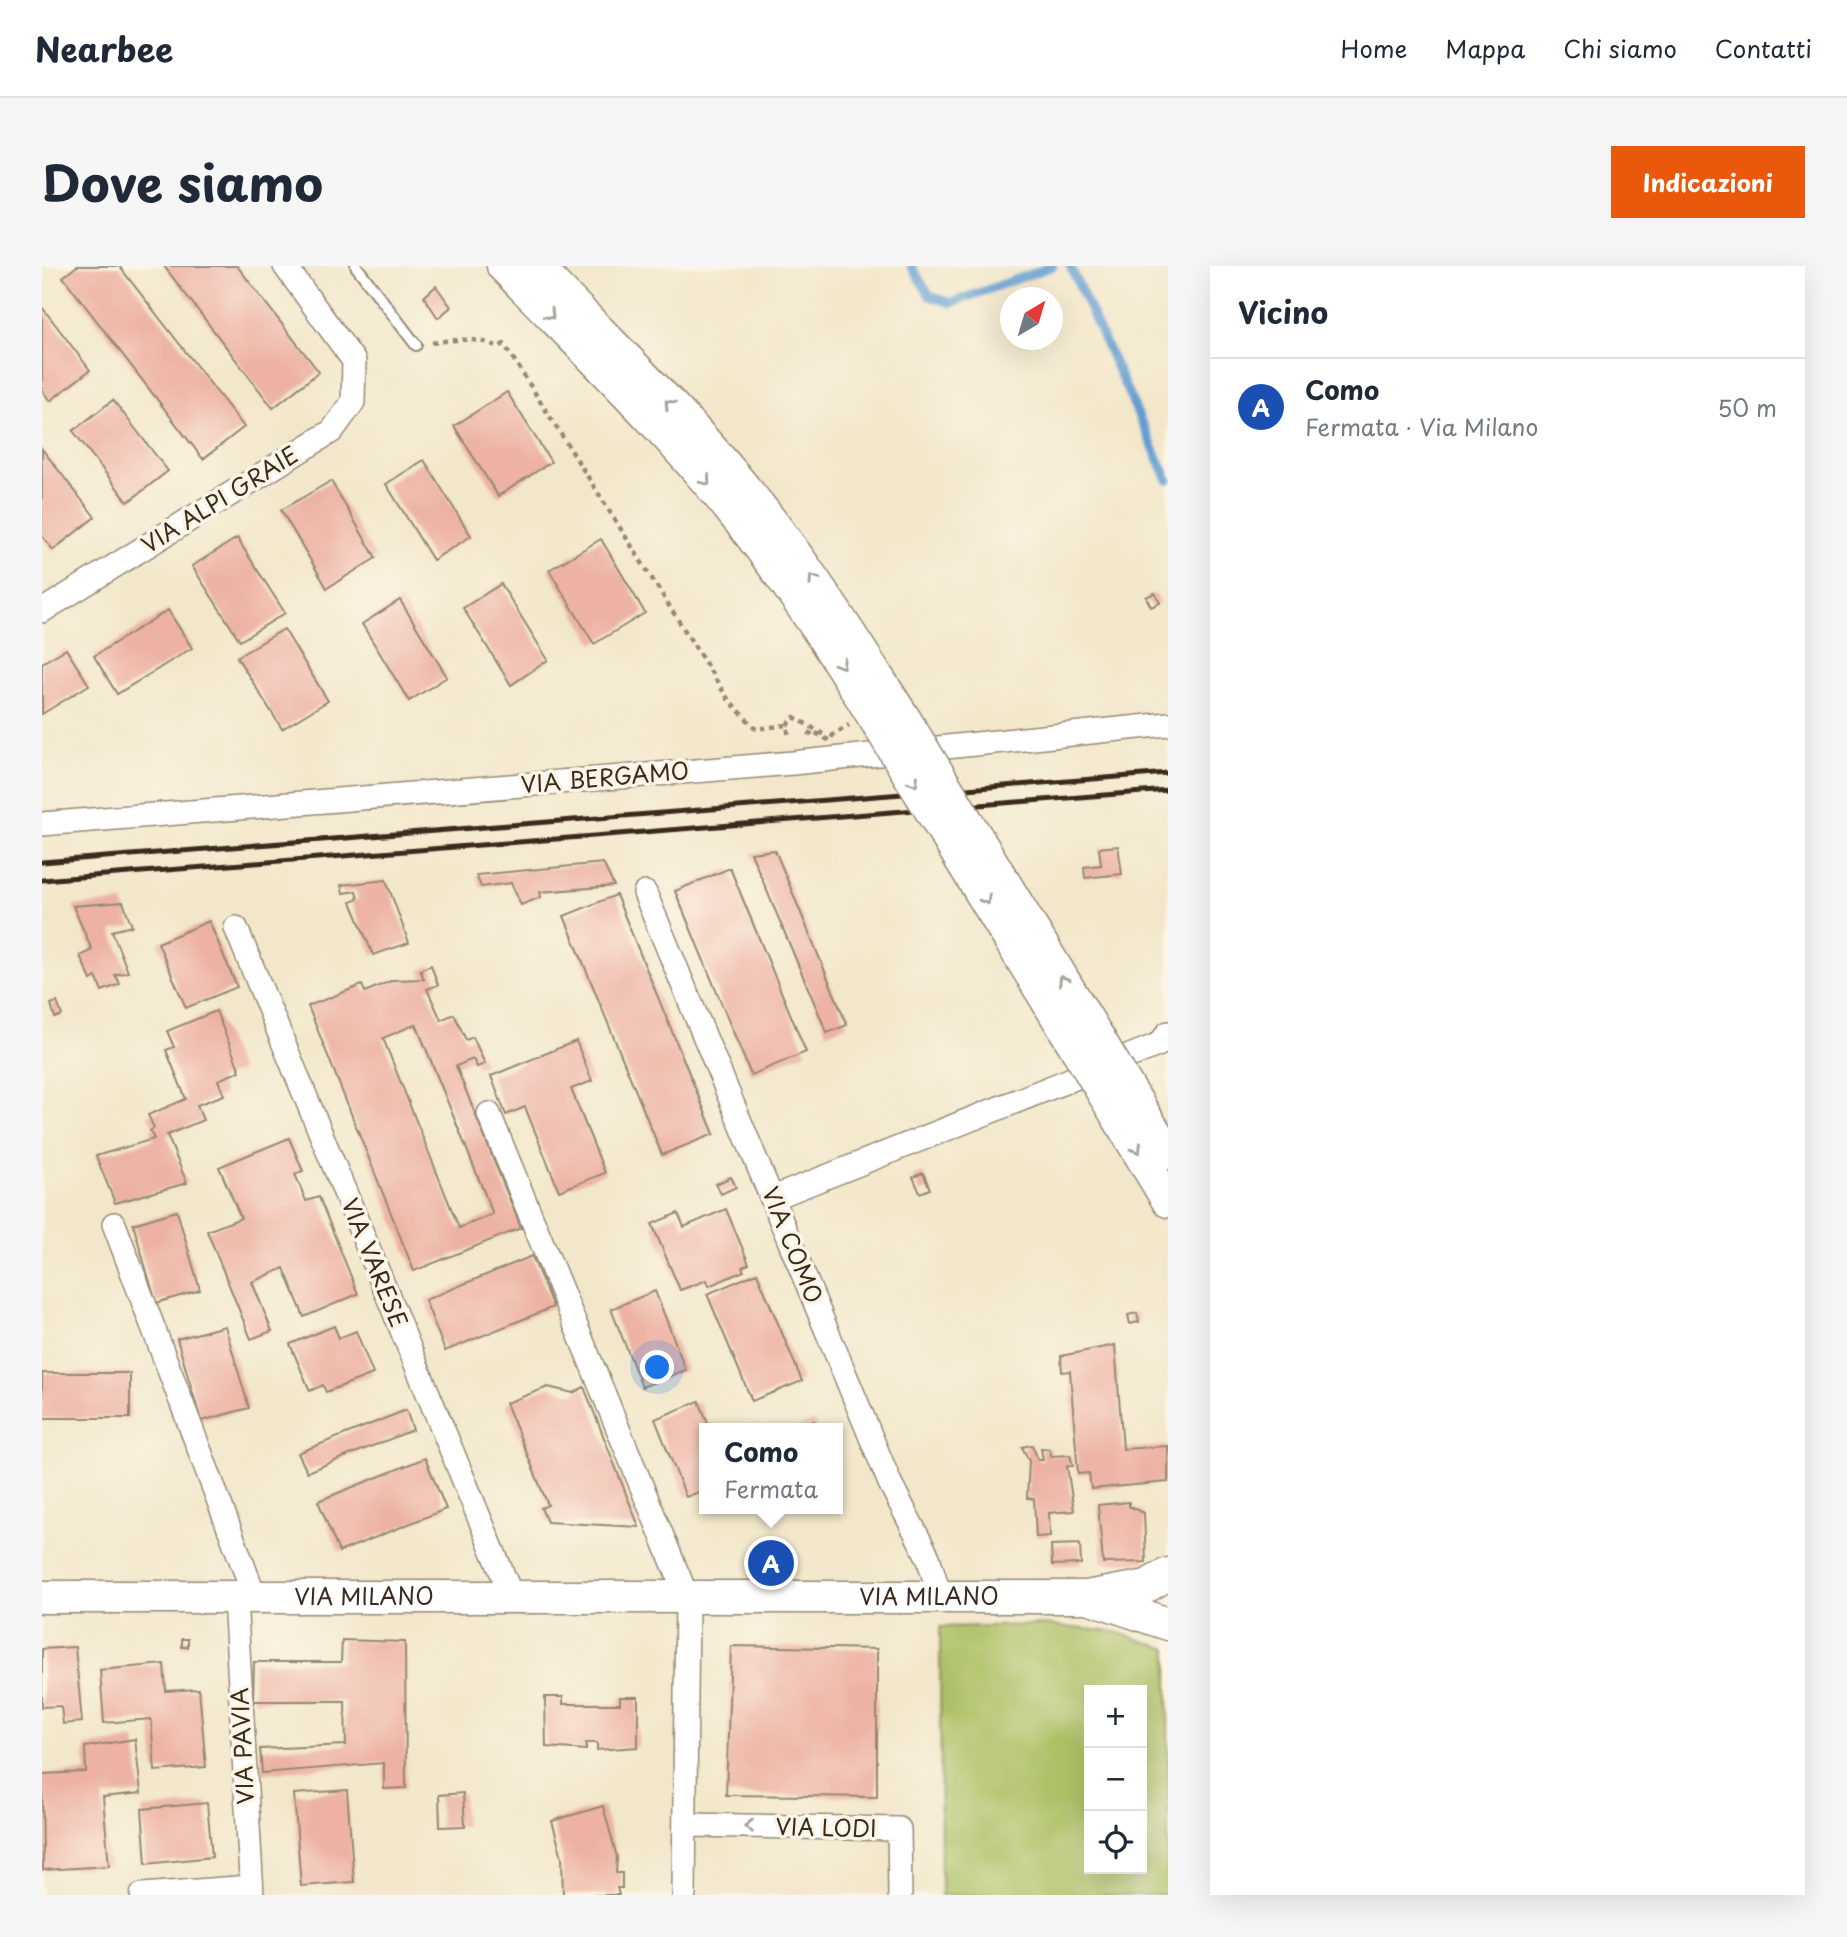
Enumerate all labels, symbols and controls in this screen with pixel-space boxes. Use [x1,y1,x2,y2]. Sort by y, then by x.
text: Nearbee [35,23,173,73]
text: Home [1341,30,1407,66]
text: Mappa [1445,30,1525,66]
text: Chi siamo [1563,30,1677,66]
text: Contatti [1715,30,1812,66]
text: Dove siamo [42,145,323,219]
button: Indicazioni [1611,146,1805,218]
north arrow [1000,287,1063,350]
text: Vicino [1238,289,1328,334]
one-way arrow [542,307,555,320]
text: Como [1305,370,1379,409]
text: A [1252,390,1270,425]
text: 50 m [1717,390,1777,425]
one-way arrow [664,399,677,412]
text: Fermata · Via Milano [1305,409,1538,444]
street label: VIA ALPI GRAIE [134,436,304,561]
one-way arrow [698,473,711,485]
one-way arrow [809,574,821,587]
one-way arrow [832,657,845,670]
street label: VIA BERGAMO [519,752,690,801]
one-way arrow [905,775,918,788]
one-way arrow [977,893,990,906]
one-way arrow [1059,975,1072,988]
one-way arrow [1128,1141,1141,1154]
street label: VIA COMO [754,1181,833,1308]
street label: VIA VARESE [333,1192,417,1333]
your location [640,1350,674,1384]
popup [699,1423,843,1514]
text: Como [724,1432,798,1471]
text: Fermata [724,1471,818,1506]
pin: A [748,1537,794,1589]
street label: VIA MILANO [294,1578,434,1613]
street label: VIA MILANO [859,1578,999,1613]
map controls [1084,1685,1147,1874]
button: + [1084,1685,1147,1748]
street label: VIA PAVIA [221,1687,262,1806]
button: − [1084,1748,1147,1811]
street label: VIA LODI [775,1808,877,1845]
button: locate [1084,1811,1147,1874]
one-way arrow [743,1819,754,1834]

